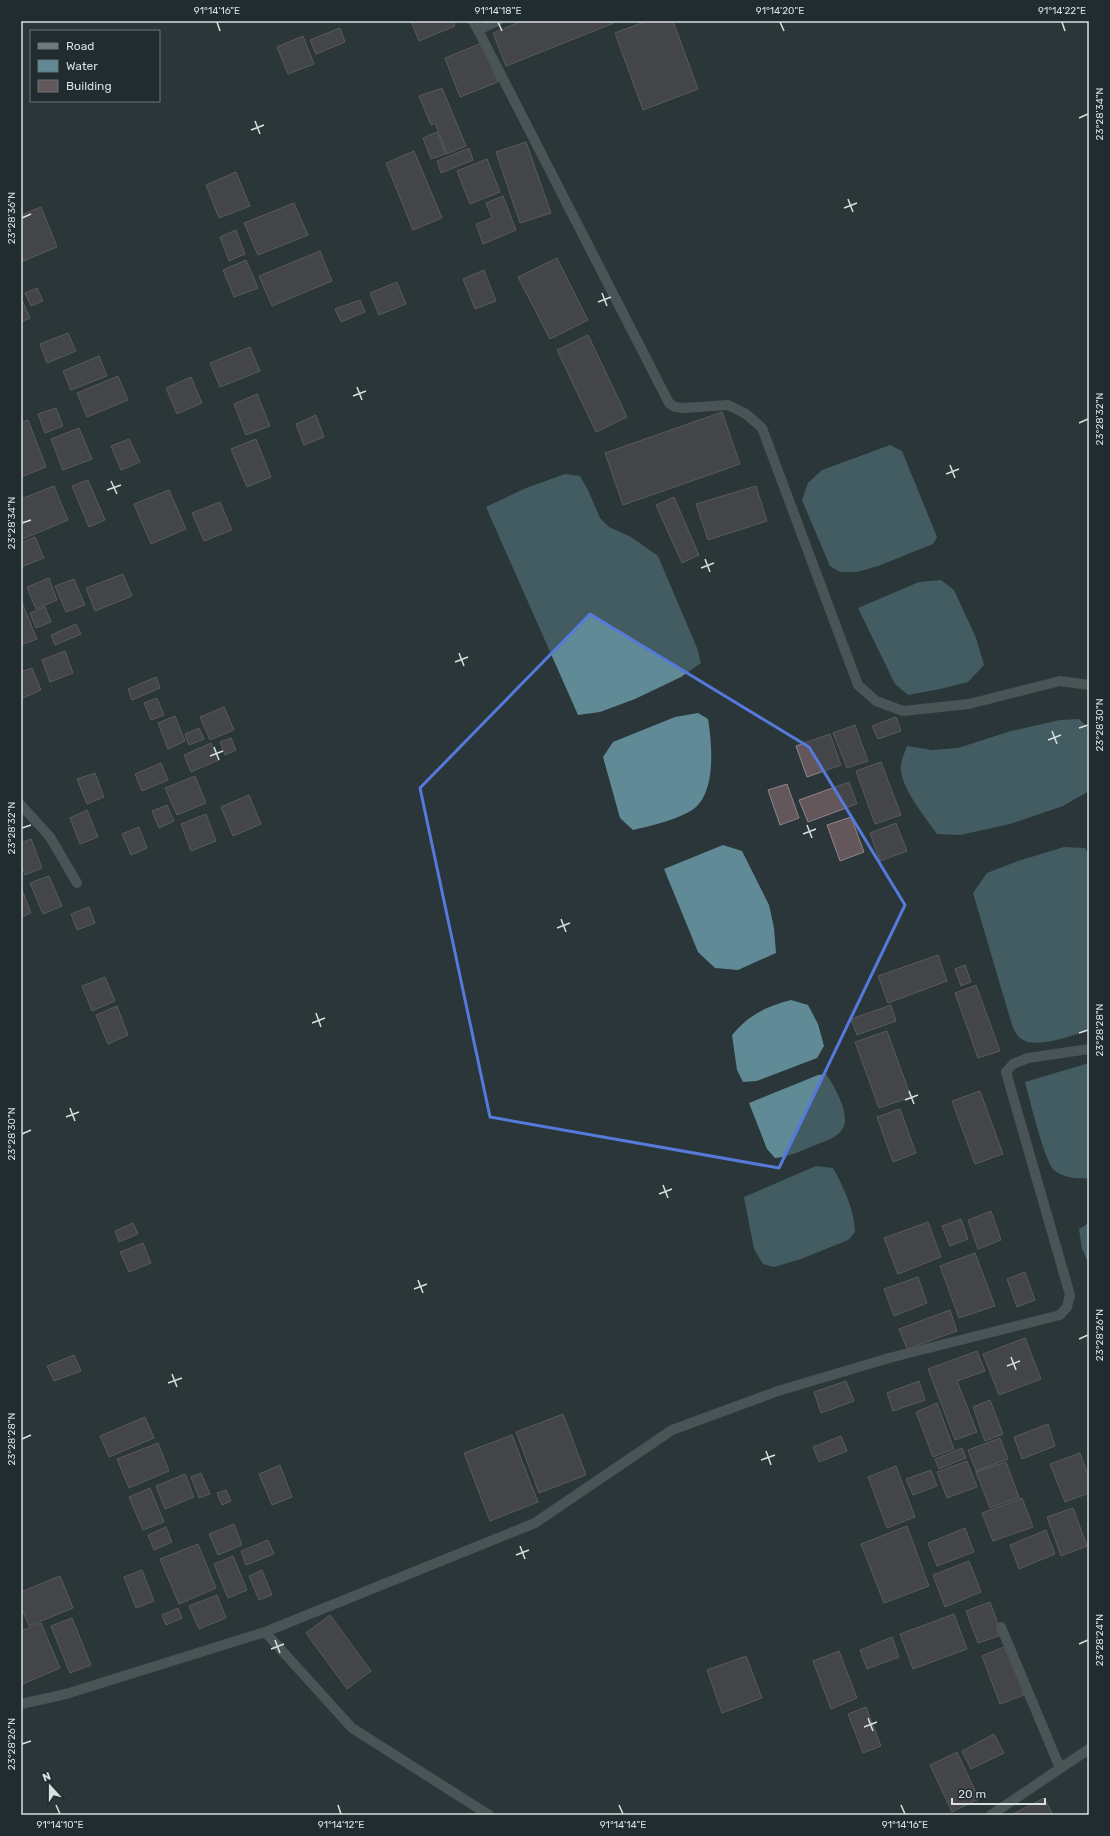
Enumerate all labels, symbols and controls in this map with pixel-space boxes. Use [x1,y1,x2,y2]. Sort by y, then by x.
text: 91°14'16"E [194,5,240,17]
text: 91°14'18"E [475,5,521,17]
text: 91°14'20"E [756,5,804,17]
text: 91°14'22"E [1038,5,1086,17]
legend [30,30,160,102]
text: Road [66,39,94,53]
text: Water [66,59,98,73]
text: Building [66,79,112,93]
text: 23°28'34"N [1094,88,1106,140]
text: 23°28'36"N [6,192,18,244]
text: 23°28'32"N [1094,393,1106,445]
text: 23°28'34"N [6,497,18,549]
text: 23°28'30"N [1094,698,1106,752]
text: 23°28'32"N [6,802,18,854]
text: 23°28'28"N [1094,1003,1106,1057]
text: 23°28'30"N [6,1107,18,1161]
text: 23°28'26"N [1094,1309,1106,1361]
text: 23°28'28"N [6,1412,18,1466]
text: 23°28'24"N [1094,1614,1106,1666]
text: 23°28'26"N [6,1718,18,1770]
north arrow [30,1766,70,1806]
text: N [41,1770,53,1785]
scale bar [952,1780,1045,1806]
text: 20 m [958,1787,986,1801]
text: 91°14'10"E [37,1819,83,1831]
text: 91°14'12"E [318,1819,364,1831]
text: 91°14'14"E [600,1819,646,1831]
text: 91°14'16"E [882,1819,928,1831]

